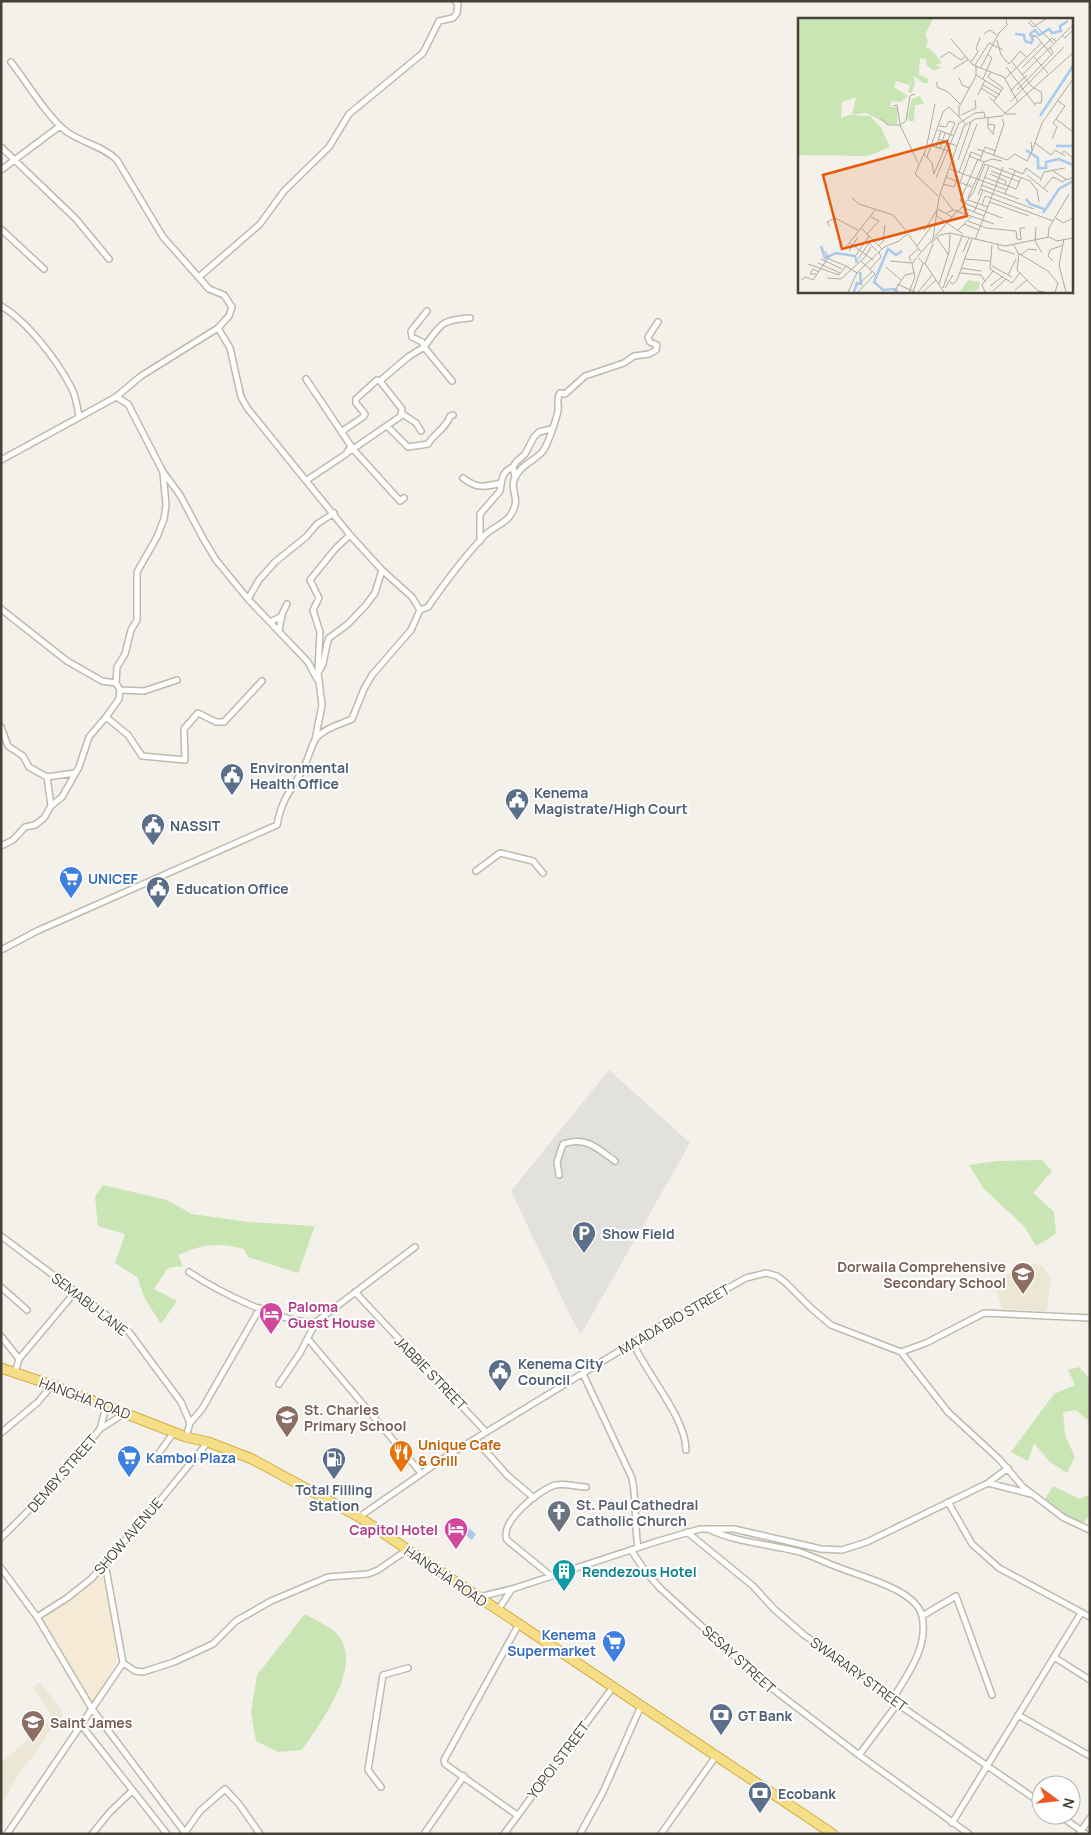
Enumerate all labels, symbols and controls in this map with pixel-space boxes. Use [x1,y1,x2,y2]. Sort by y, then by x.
inset map [798,18,1074,292]
place label: Environmental Health Office [250,758,349,793]
public building icon: Environmental Health Office [219,762,245,796]
place label: Kenema Magistrate/High Court [534,783,687,818]
public building icon: Kenema Magistrate/High Court [504,787,530,821]
public building icon: NASSIT [140,812,166,846]
place label: NASSIT [170,816,221,835]
supermarket icon: UNICEF [58,865,84,899]
place label: UNICEF [88,869,139,888]
public building icon: Education Office [145,875,171,909]
place label: Education Office [176,879,289,898]
parking icon: Show Field [571,1220,597,1254]
place label: Show Field [602,1224,675,1243]
place label: Dorwaila Comprehensive Secondary School [837,1257,1006,1292]
school or university icon: Dorwaila Comprehensive Secondary School [1010,1261,1036,1295]
street label: SEMABU LANE [48,1268,132,1340]
street label: MAADA BIO STREET [615,1279,734,1359]
place label: Paloma Guest House [288,1297,375,1332]
hotel icon: Paloma Guest House [258,1301,284,1335]
street label: JABBIE STREET [391,1332,472,1415]
place label: Kenema City Council [518,1354,603,1389]
public building icon: Kenema City Council [487,1358,513,1392]
street label: HANGHA ROAD [37,1373,133,1423]
place label: St. Charles Primary School [304,1400,406,1435]
school or university icon: St. Charles Primary School [274,1404,300,1438]
street label: DEMBY STREET [23,1430,102,1516]
place label: Unique Cafe & Grill [418,1435,501,1470]
restaurant icon: Unique Cafe & Grill [388,1439,414,1473]
supermarket icon: Kamboi Plaza [116,1444,142,1478]
fuel station icon: Total Filling Station [321,1446,347,1480]
place label: Kamboi Plaza [146,1448,236,1467]
place label: Total Filling Station [295,1480,373,1515]
street label: SHOW AVENUE [89,1494,167,1578]
place label: St. Paul Cathedral Catholic Church [576,1495,698,1530]
church icon: St. Paul Cathedral Catholic Church [546,1499,572,1533]
hotel icon: Capitol Hotel [443,1516,469,1550]
place label: Capitol Hotel [349,1520,438,1539]
street label: HANGHA ROAD [401,1541,491,1611]
building icon: Rendezous Hotel [551,1558,577,1592]
place label: Rendezous Hotel [582,1562,697,1581]
street label: SESAY STREET [698,1621,780,1698]
place label: Kenema Supermarket [507,1625,596,1660]
supermarket icon: Kenema Supermarket [601,1629,627,1663]
street label: SWARARY STREET [807,1632,912,1716]
bank icon: GT Bank [708,1702,734,1736]
place label: GT Bank [738,1706,792,1725]
school or university icon: Saint James [20,1709,46,1743]
place label: Saint James [50,1713,133,1732]
street label: YOPOI STREET [523,1717,594,1803]
north arrow [1031,1775,1081,1825]
bank icon: Ecobank [747,1780,773,1814]
place label: Ecobank [778,1784,836,1803]
text: N [1059,1796,1080,1811]

